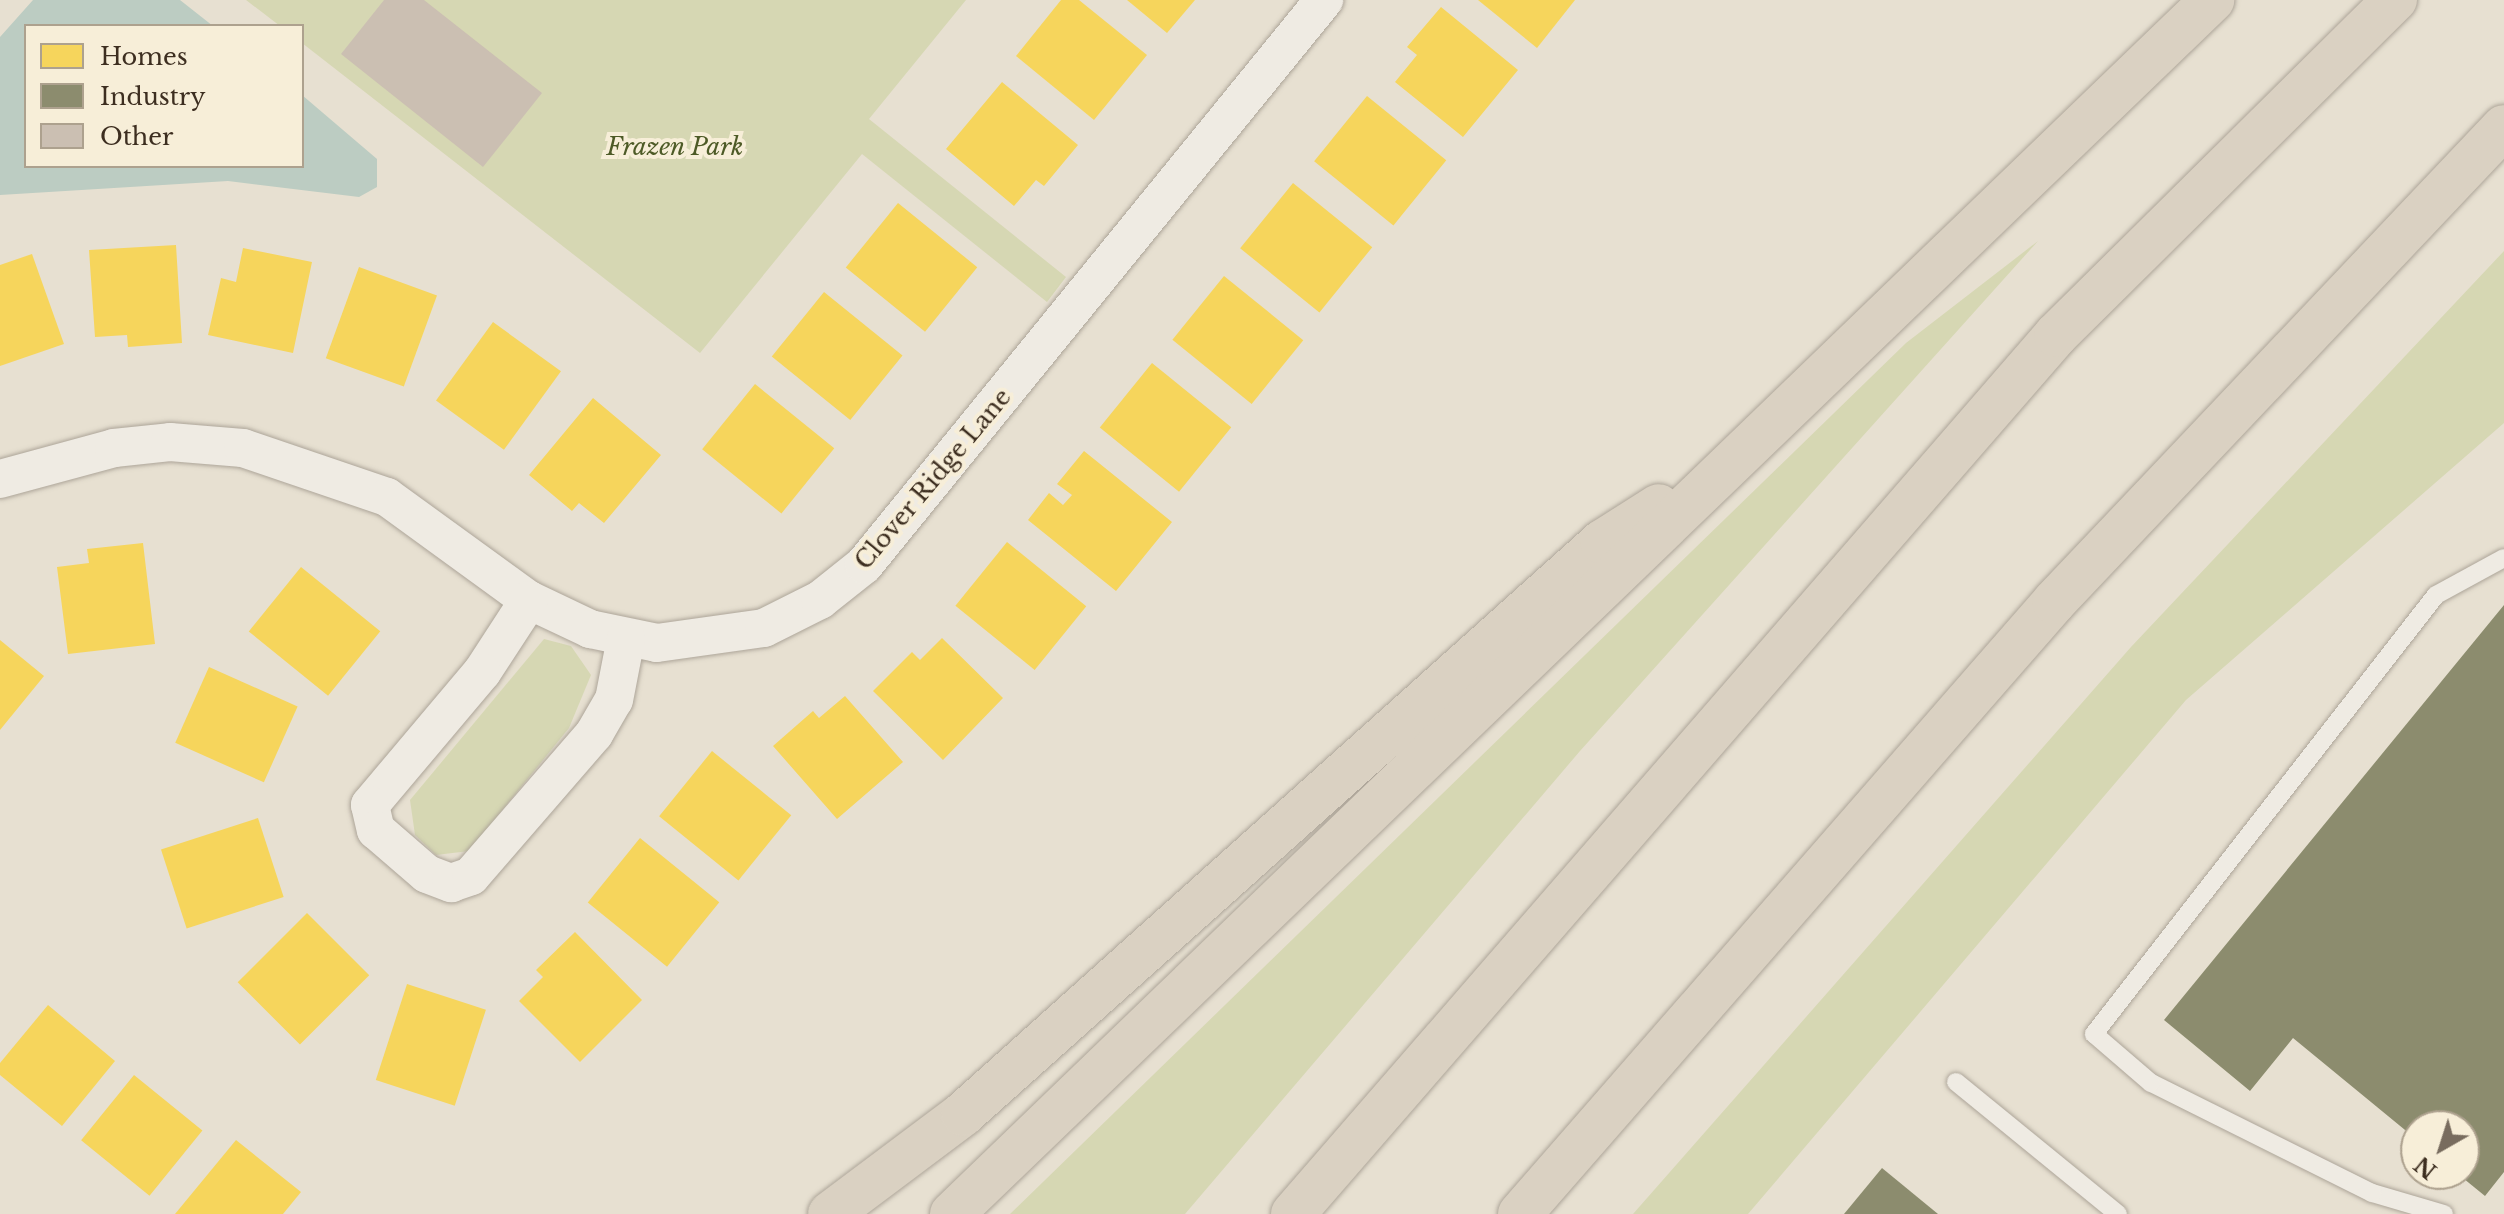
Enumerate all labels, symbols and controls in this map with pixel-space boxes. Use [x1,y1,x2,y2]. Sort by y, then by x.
legend [24,24,304,168]
text: Homes [100,42,188,71]
text: Industry [100,82,206,111]
text: Other [100,122,174,151]
park label: Frazen Park [606,133,744,161]
street label: Clover Ridge Lane [849,383,1017,575]
north arrow [2400,1110,2480,1190]
text: N [2409,1150,2442,1184]

